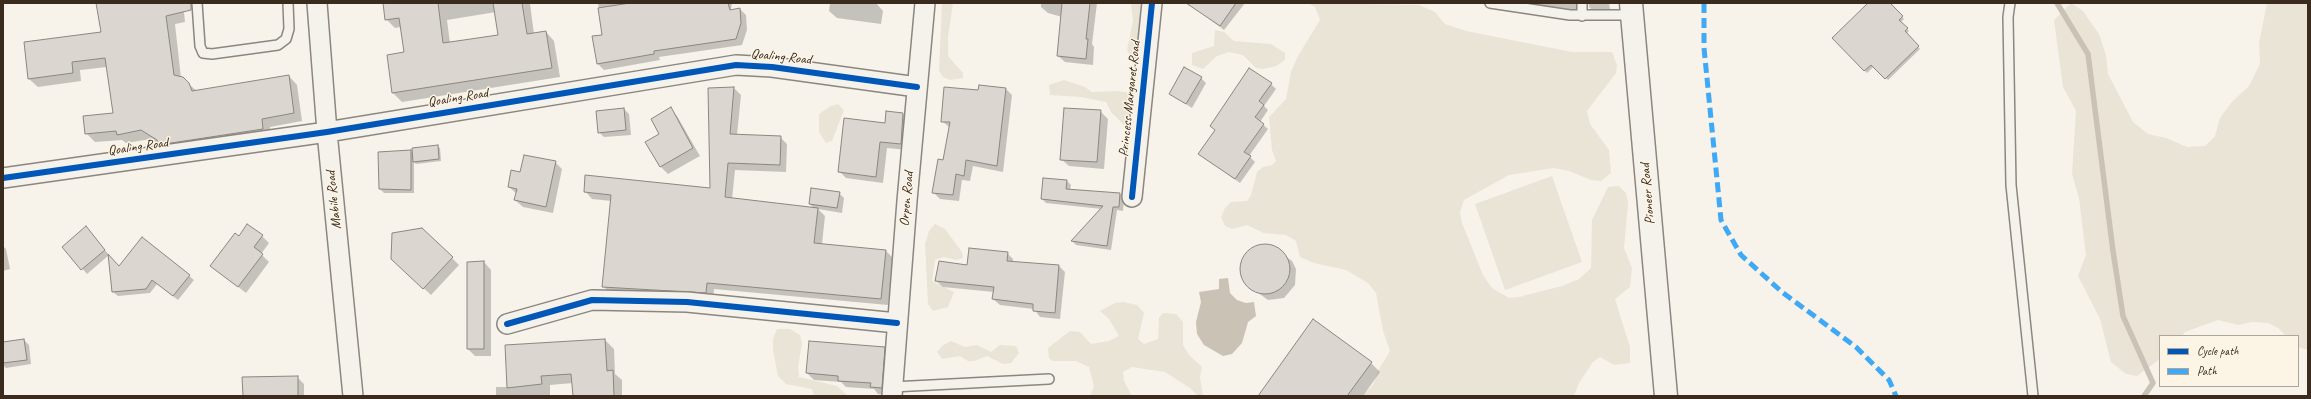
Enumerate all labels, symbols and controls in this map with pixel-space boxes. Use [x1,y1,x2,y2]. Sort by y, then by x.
street label: Princess Margaret Road [1116,40,1144,158]
street label: Qoaling Road [750,45,812,69]
street label: Qoaling Road [427,85,489,111]
street label: Qoaling Road [107,134,169,160]
street label: Pioneer Road [1637,163,1659,225]
street label: Mabile Road [323,170,345,230]
street label: Orpen Road [896,171,918,227]
legend [2159,335,2299,387]
text: Cycle path [2197,343,2239,359]
text: Path [2197,363,2217,379]

